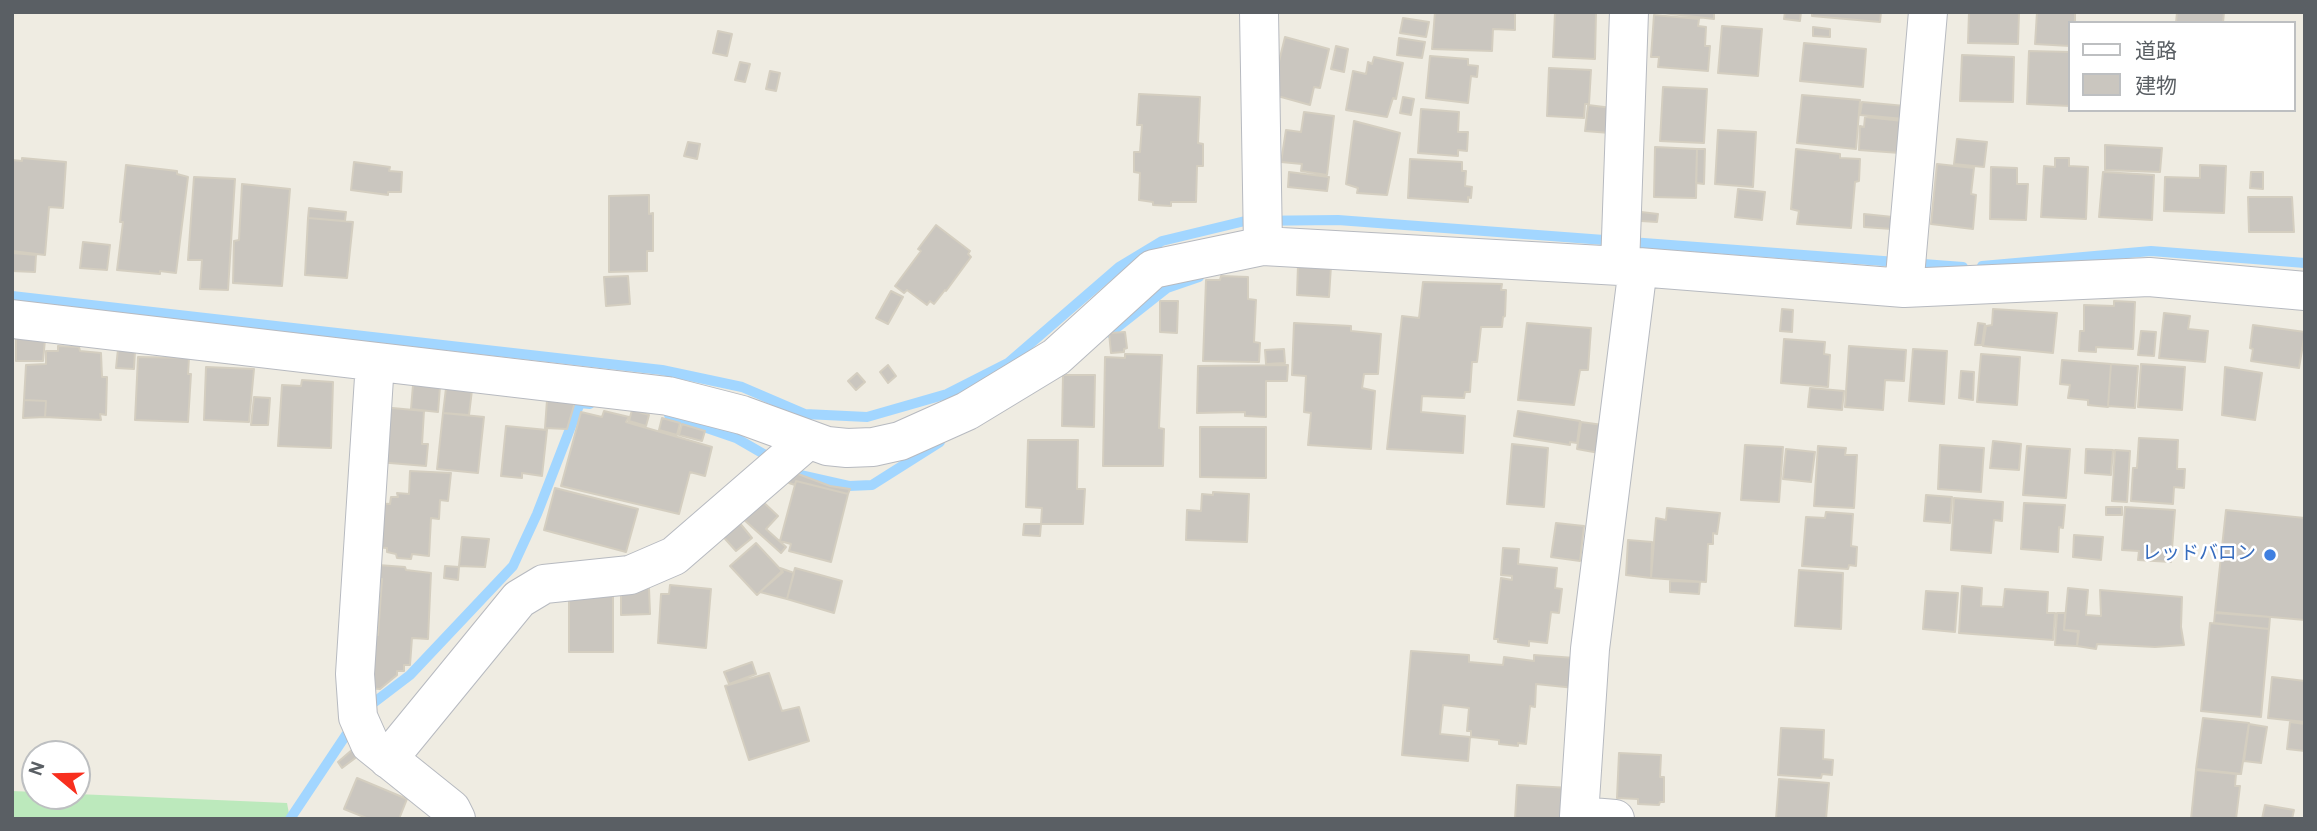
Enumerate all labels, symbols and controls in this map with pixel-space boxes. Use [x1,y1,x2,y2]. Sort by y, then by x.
legend [2068,21,2296,112]
text: 道路 [2135,39,2177,66]
text: 建物 [2135,74,2177,101]
place label: レッドバロン [2142,544,2256,566]
marker: レッドバロン [2262,547,2278,563]
north arrow [21,740,91,810]
text: N [24,758,52,779]

